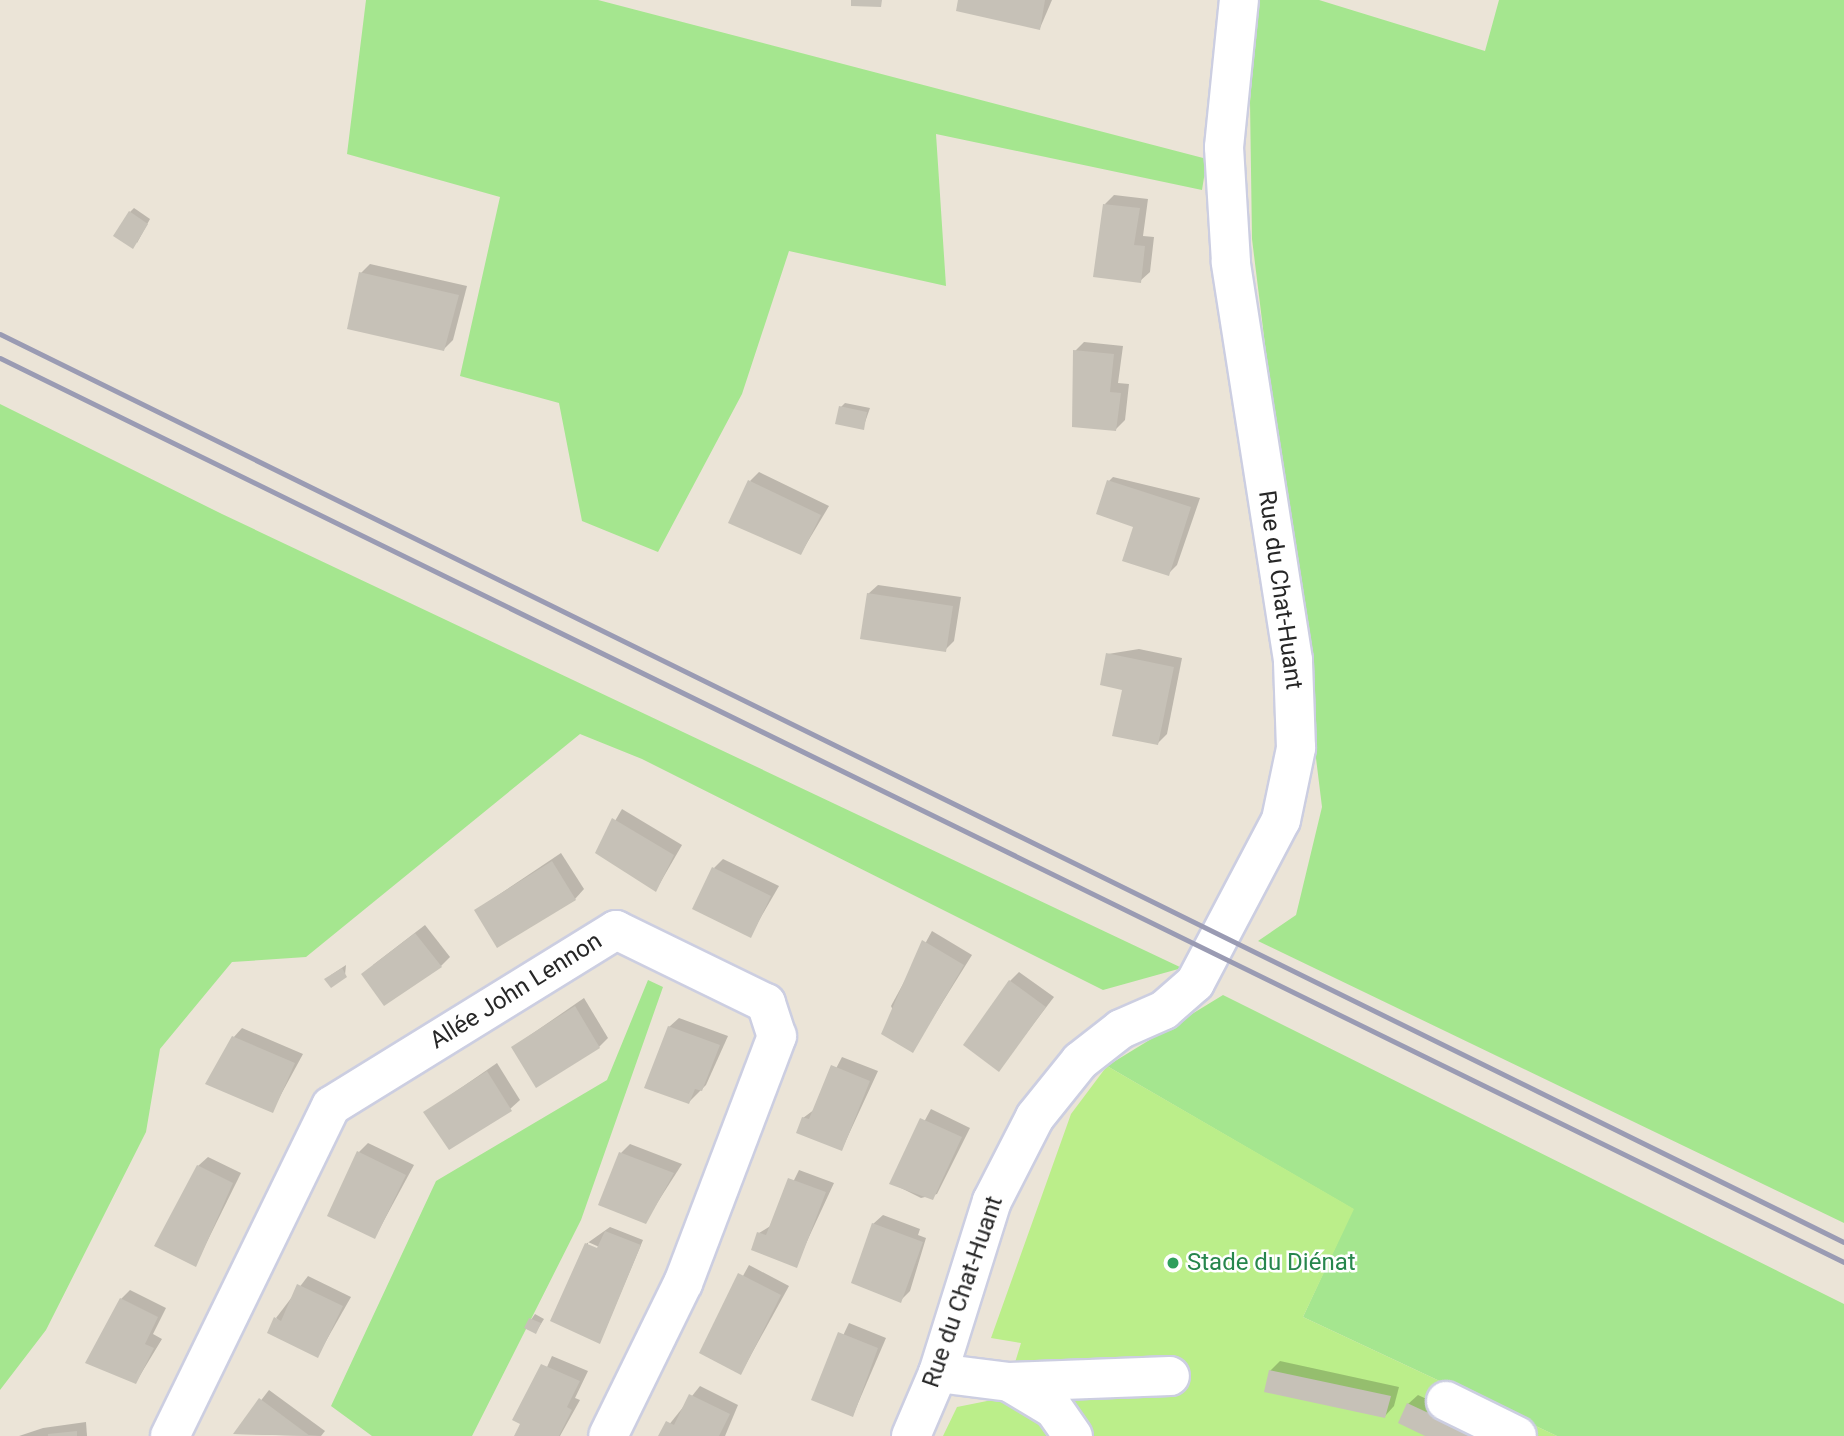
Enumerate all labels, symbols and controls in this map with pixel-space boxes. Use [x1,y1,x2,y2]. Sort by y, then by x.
street label: Rue du Chat-Huant [1252,489,1308,691]
street label: Allée John Lennon [425,927,607,1055]
street label: Rue du Chat-Huant [917,1193,1009,1391]
place label: Stade du Diénat [1187,1249,1356,1277]
marker: Stade du Diénat [1165,1255,1181,1271]

